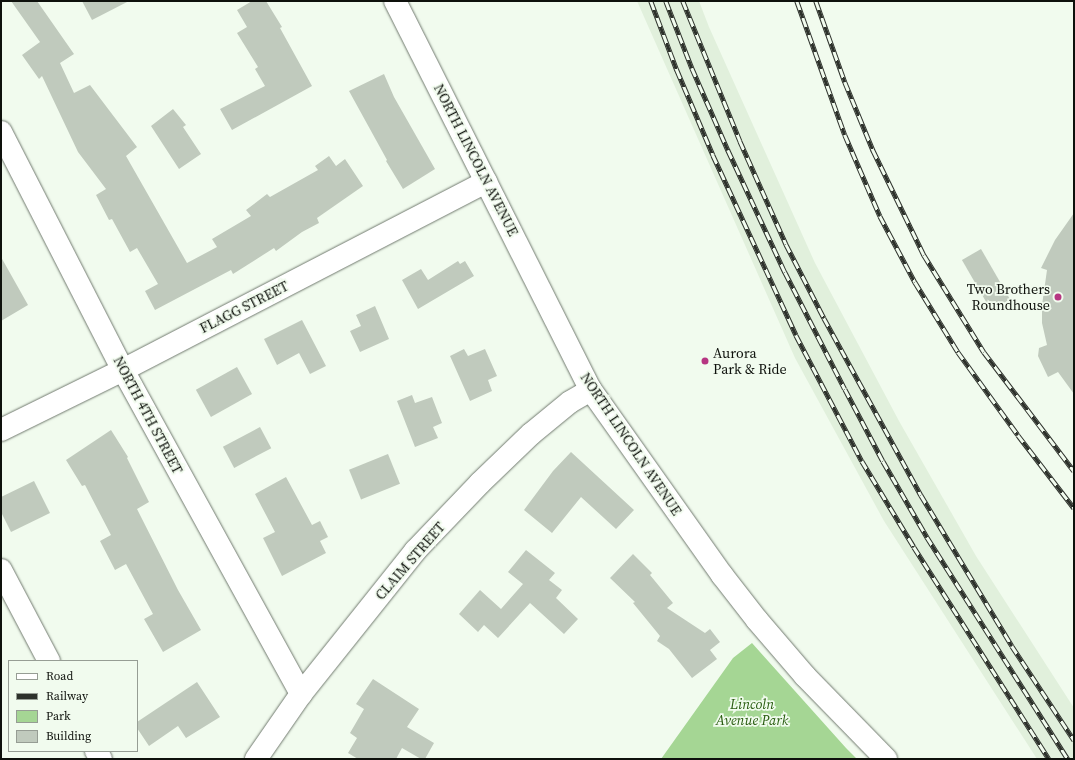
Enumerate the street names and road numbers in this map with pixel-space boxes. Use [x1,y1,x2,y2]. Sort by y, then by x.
street label: NORTH LINCOLN AVENUE [430,81,522,239]
street label: FLAGG STREET [197,277,291,337]
street label: NORTH 4TH STREET [110,353,186,477]
street label: NORTH LINCOLN AVENUE [577,369,685,519]
street label: CLAIM STREET [372,519,448,603]

